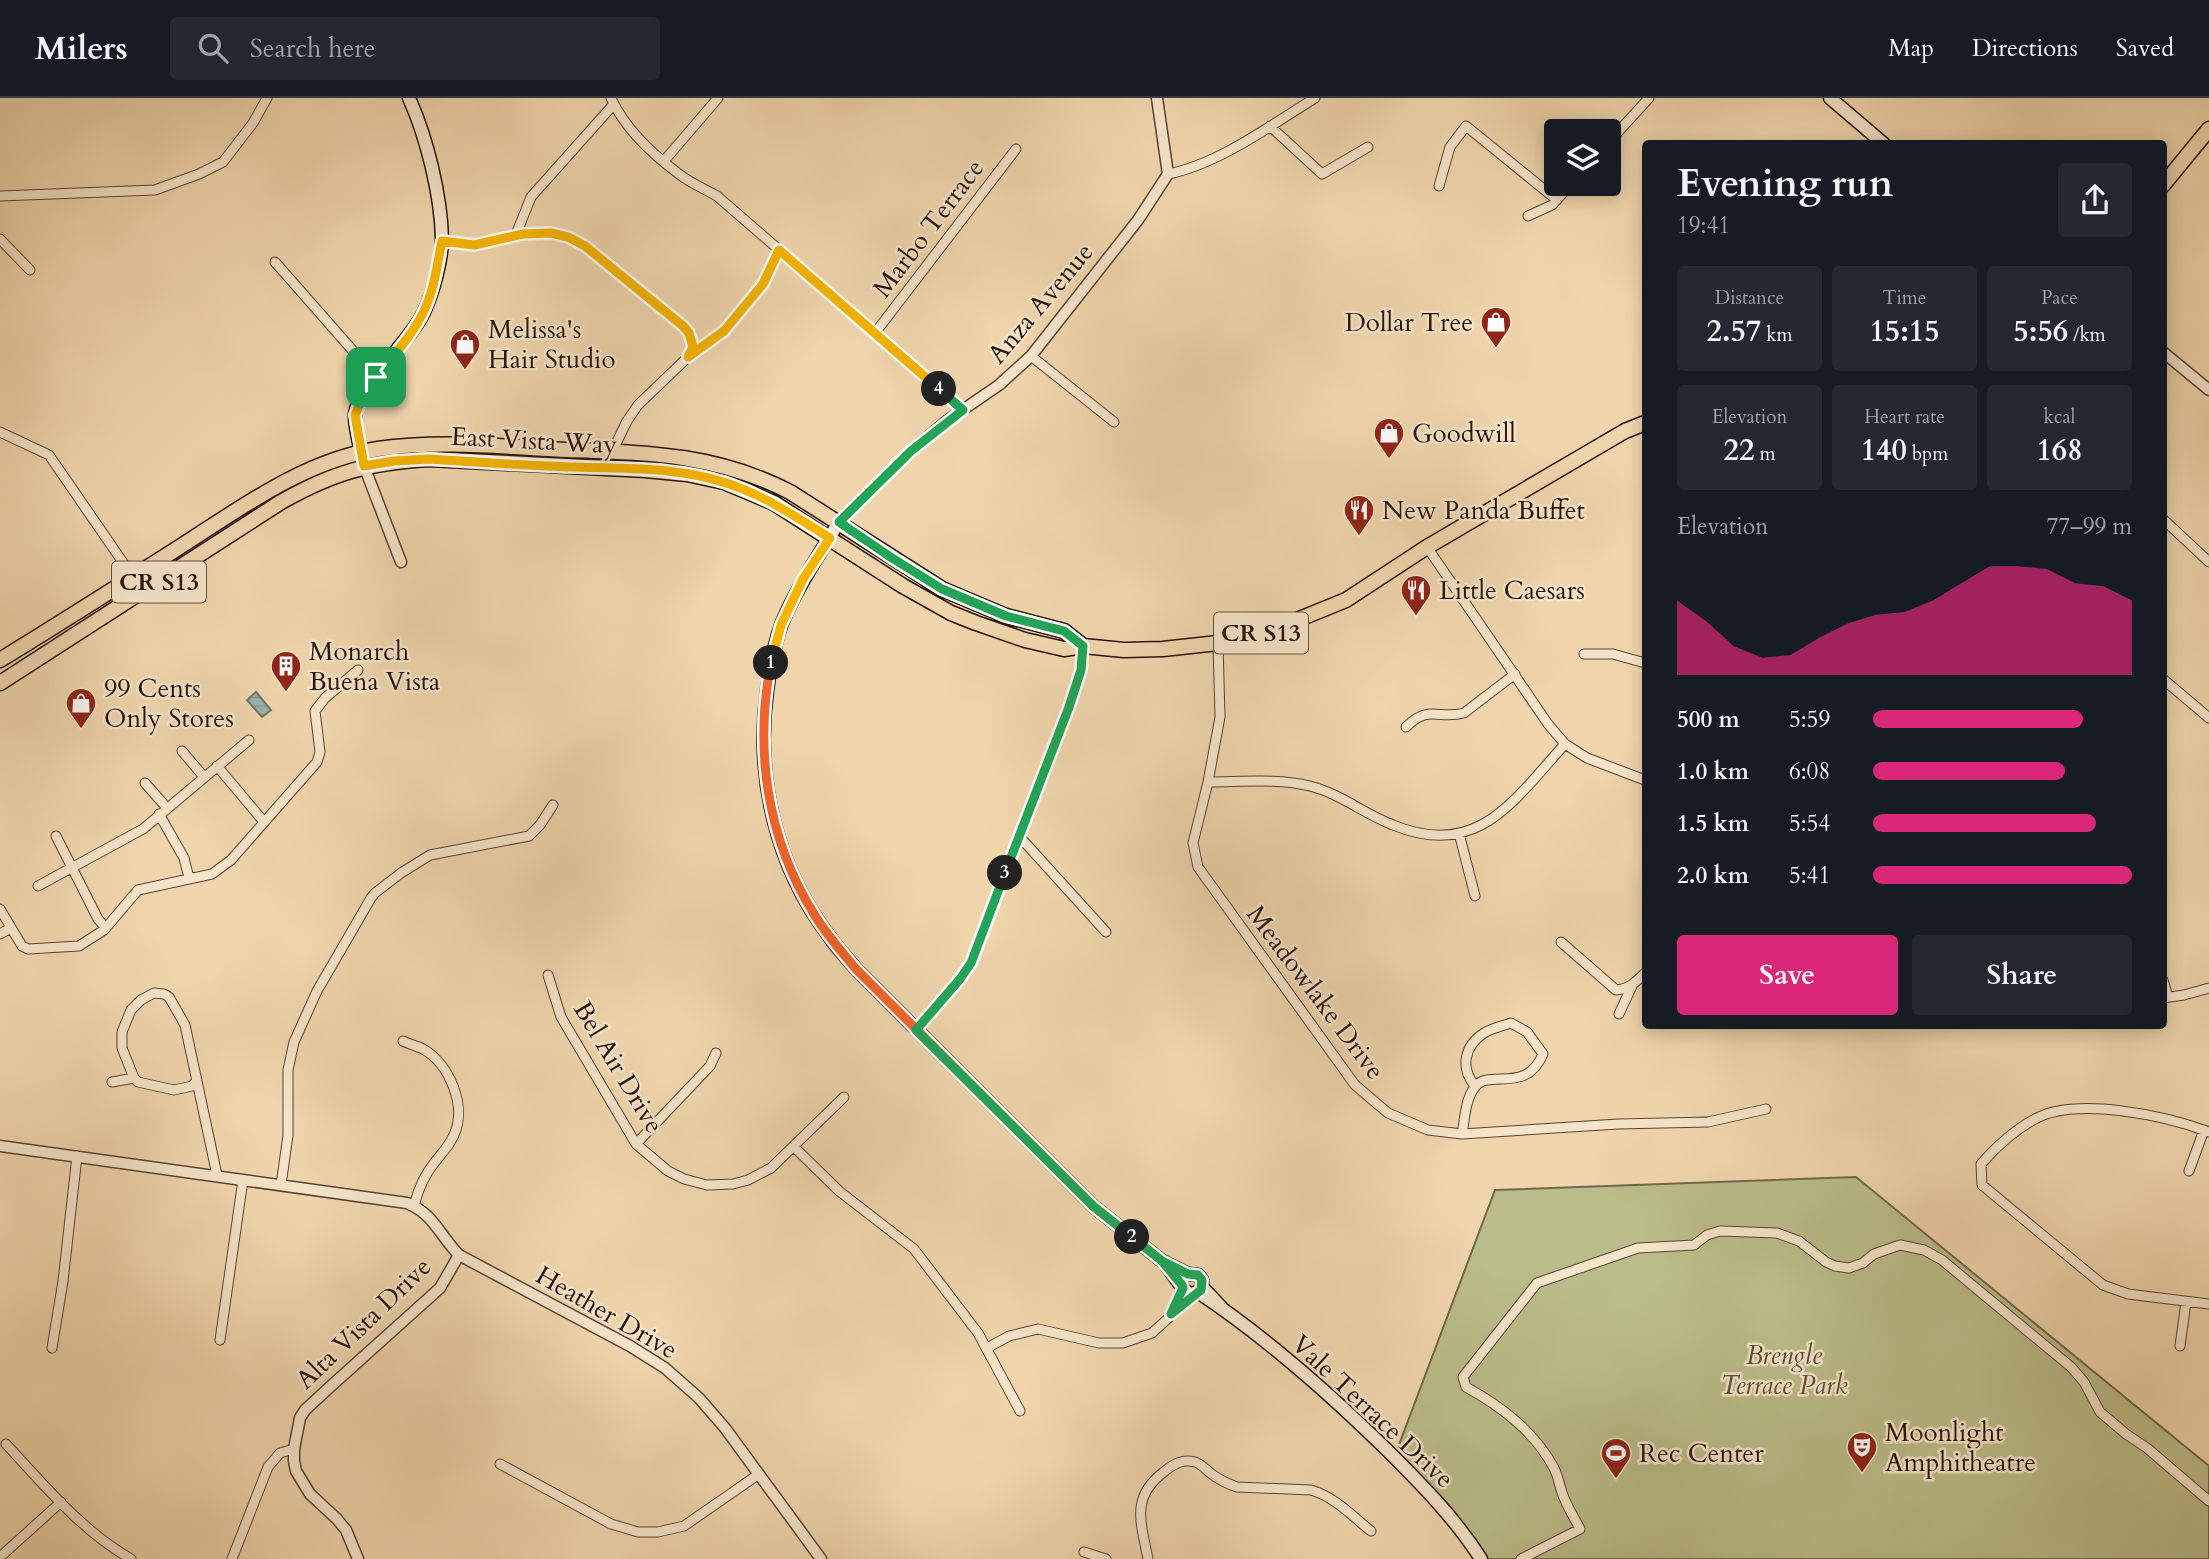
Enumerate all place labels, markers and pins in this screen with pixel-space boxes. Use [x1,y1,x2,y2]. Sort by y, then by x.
place label: Dollar Tree [1345,305,1473,340]
shop icon: Dollar Tree [1479,305,1513,349]
place label: Melissa's Hair Studio [488,312,615,377]
shop icon: Melissa's Hair Studio [448,327,482,371]
pin [346,347,406,407]
pin: 4 [922,372,956,406]
shop icon: Goodwill [1372,416,1406,460]
place label: Goodwill [1412,416,1516,451]
restaurant icon: New Panda Buffet [1342,493,1376,537]
place label: New Panda Buffet [1382,493,1585,528]
restaurant icon: Little Caesars [1399,573,1433,617]
place label: Little Caesars [1439,573,1585,608]
place label: Monarch Buena Vista [309,634,440,699]
pin: 1 [754,646,788,680]
building icon: Monarch Buena Vista [269,649,303,693]
place label: 99 Cents Only Stores [104,671,234,736]
shop icon: 99 Cents Only Stores [64,686,98,730]
pin: 3 [988,856,1023,890]
pin: 2 [1114,1220,1150,1254]
place label: Moonlight Amphitheatre [1885,1415,2036,1480]
theatre icon: Moonlight Amphitheatre [1845,1430,1879,1474]
sports icon: Rec Center [1599,1436,1633,1480]
place label: Rec Center [1639,1436,1764,1471]

